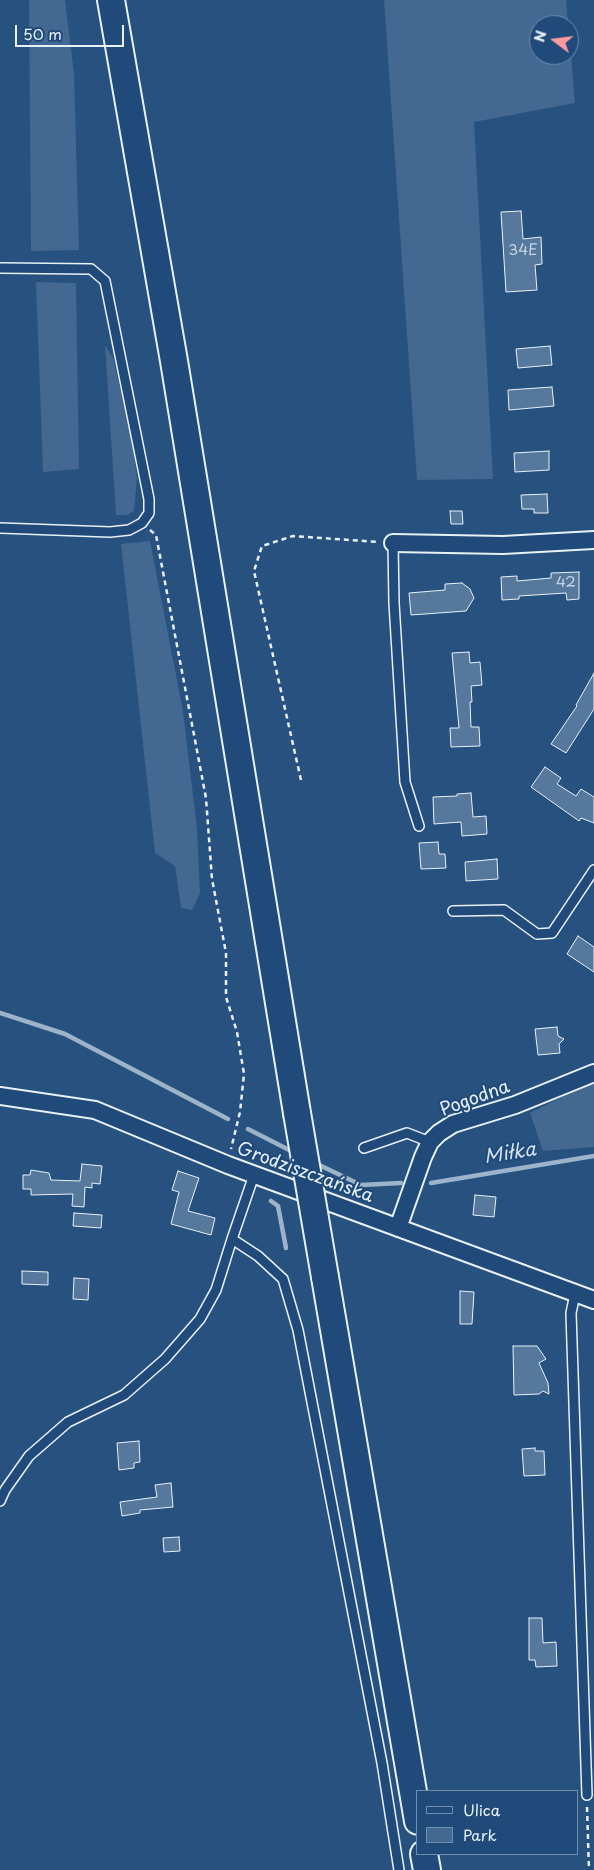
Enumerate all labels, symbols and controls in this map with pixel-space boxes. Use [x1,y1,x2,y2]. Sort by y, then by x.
scale bar [18,15,126,47]
north arrow [529,15,579,65]
text: 50 m [23,22,62,45]
text: N [528,28,552,44]
house number: 34E [508,242,538,260]
house number: 42 [556,574,576,592]
street label: Pogodna [437,1076,513,1122]
street label: Grodziszczańska [234,1138,376,1208]
water label: Miłka [482,1139,538,1169]
legend [416,1790,579,1855]
text: Ulica [463,1798,500,1821]
text: Park [463,1823,497,1846]

